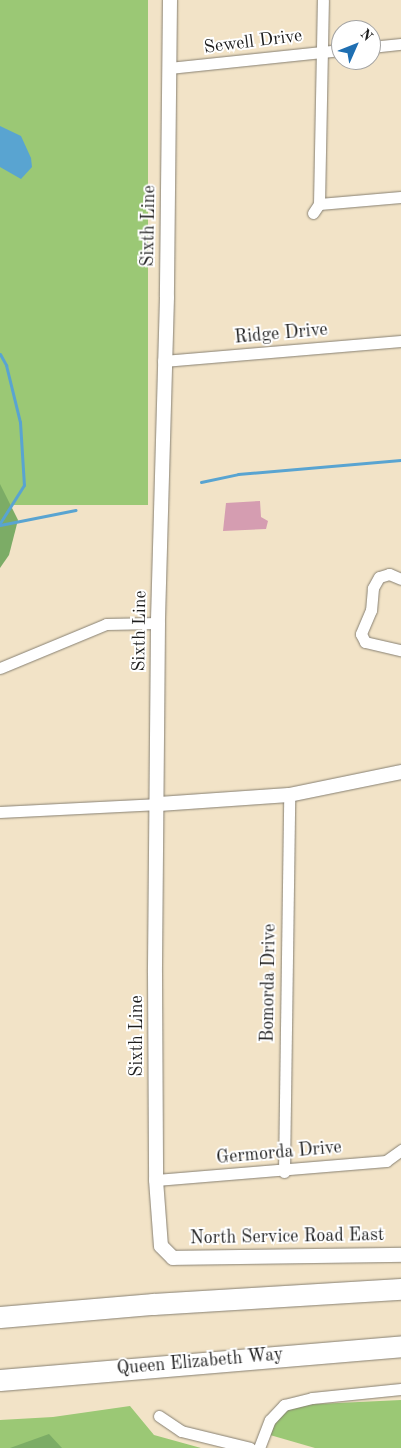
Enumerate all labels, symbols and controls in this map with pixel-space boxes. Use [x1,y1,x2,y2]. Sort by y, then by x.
north arrow [331,20,381,70]
street label: Sewell Drive [203,25,303,59]
text: N [357,27,375,44]
street label: Sixth Line [137,185,161,267]
street label: Ridge Drive [234,319,328,349]
street label: Sixth Line [128,590,152,672]
street label: Bomorda Drive [257,924,281,1042]
street label: Sixth Line [126,995,148,1077]
street label: Germorda Drive [215,1137,343,1169]
street label: North Service Road East [190,1225,384,1249]
street label: Queen Elizabeth Way [116,1344,284,1380]

